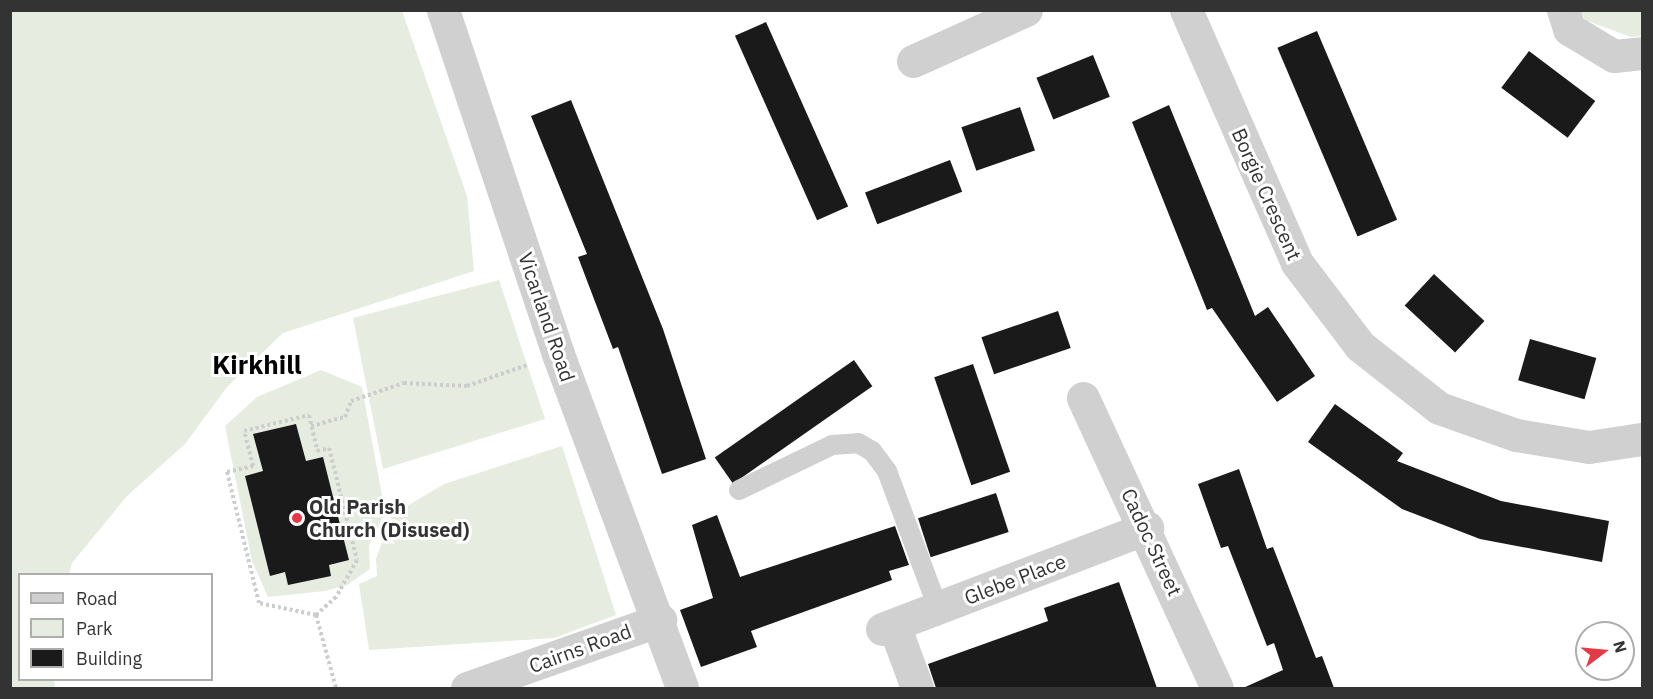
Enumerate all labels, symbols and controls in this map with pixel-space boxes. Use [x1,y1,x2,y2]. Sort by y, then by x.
street label: Borgie Crescent [1227,124,1307,264]
street label: Vicarland Road [514,249,580,385]
district label: Kirkhill [212,349,302,381]
street label: Cadoc Street [1117,485,1187,599]
place label: Old Parish Church (Disused) [309,494,469,541]
marker: Old Parish Church (Disused) [290,511,304,525]
street label: Glebe Place [961,549,1069,609]
legend [18,573,213,681]
text: Road [76,587,117,610]
text: Park [76,617,112,640]
street label: Cairns Road [526,618,634,678]
north arrow [1575,621,1635,681]
text: N [1609,638,1632,655]
text: Building [76,647,142,670]

